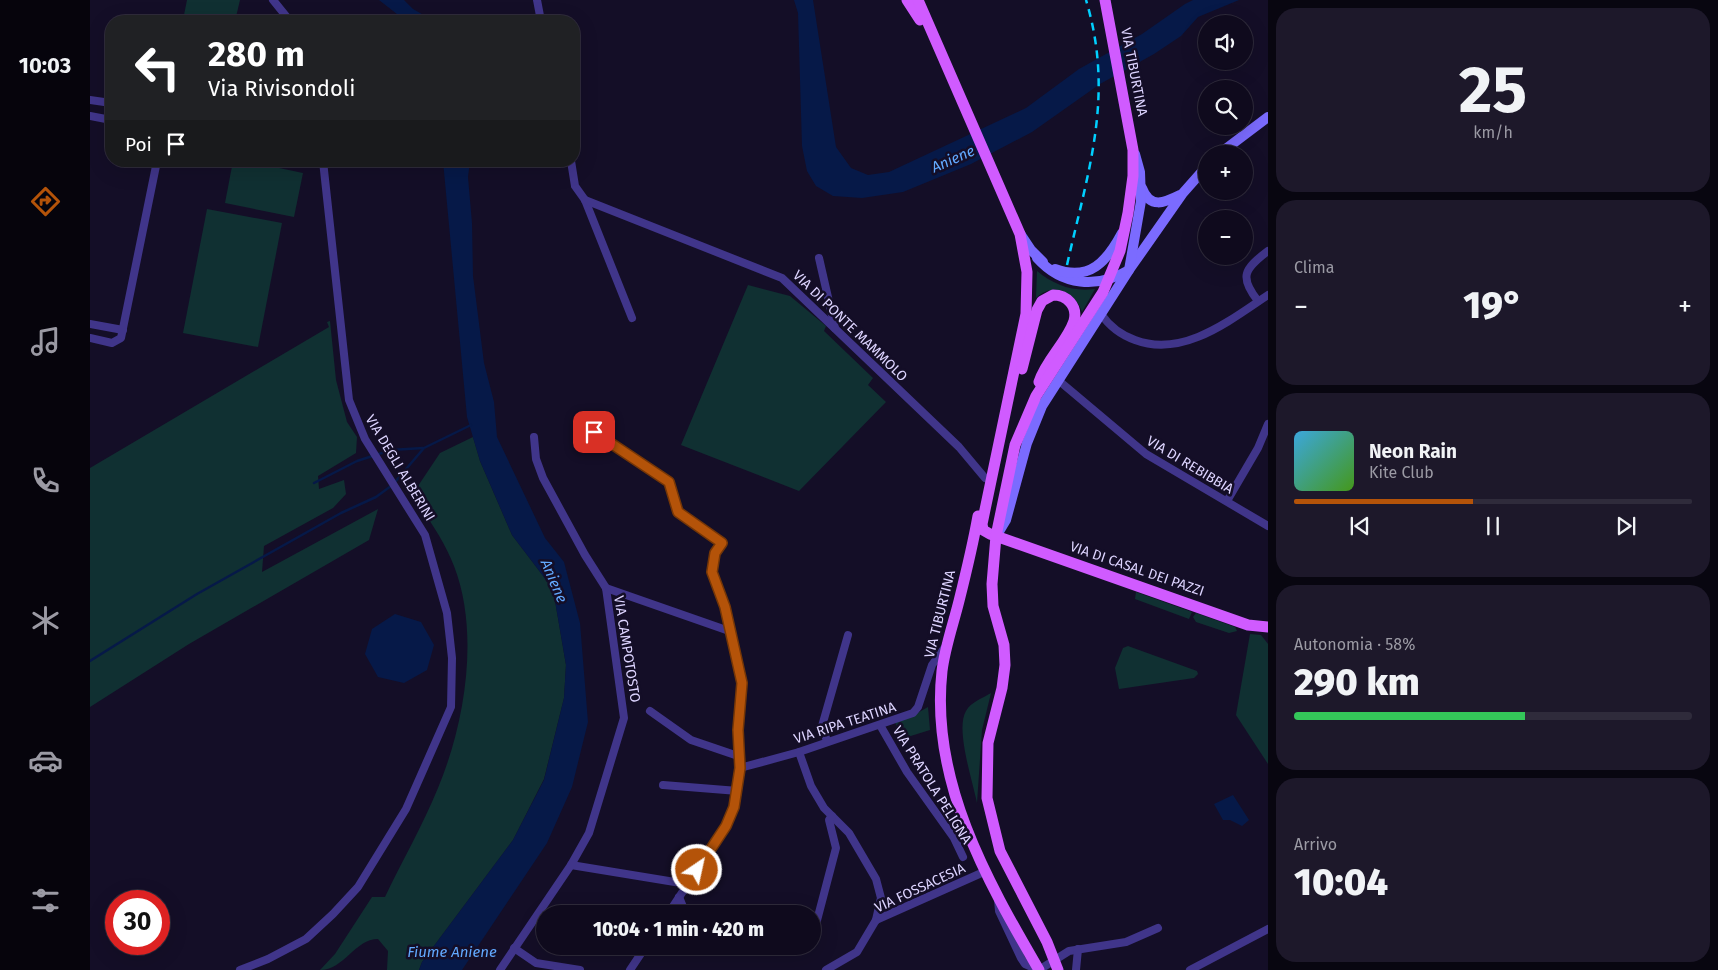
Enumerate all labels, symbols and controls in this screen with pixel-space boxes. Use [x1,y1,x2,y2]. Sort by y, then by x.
map controls [1198,15,1253,265]
button: sound [1198,15,1253,70]
street label: VIA TIBURTINA [1117,26,1151,118]
text: 280 m [208,33,305,75]
icon: left [125,35,190,100]
text: 25 [1459,51,1527,129]
text: 10:03 [19,52,71,79]
text: Via Rivisondoli [208,75,355,102]
button: search [1198,80,1253,135]
text: km/h [1473,123,1513,142]
icon: arrive [162,130,190,158]
text: Poi [125,133,152,156]
water label: Aniene [928,141,978,177]
button: + [1198,145,1253,200]
icon: directions [28,184,63,219]
button: − [1198,210,1253,265]
text: Clima [1294,258,1334,277]
street label: VIA DI PONTE MAMMOLO [789,267,911,385]
text: 19° [1463,282,1523,328]
text: − [1294,290,1308,323]
text: + [1678,290,1692,323]
icon: music [28,324,63,359]
pin [573,411,615,453]
street label: VIA DEGLI ALBERINI [362,412,438,524]
icon: arrive [580,418,608,446]
street label: VIA DI REBIBBIA [1144,432,1236,498]
text: Neon Rain [1369,440,1457,463]
icon: phone [28,463,63,498]
text: Kite Club [1369,463,1434,482]
icon: previous [1346,512,1374,540]
icon: pause [1479,512,1507,540]
icon: next [1612,512,1640,540]
street label: VIA DI CASAL DEI PAZZI [1068,538,1206,600]
water label: Aniene [536,556,571,606]
street label: VIA TIBURTINA [921,568,959,660]
street label: VIA CAMPOTOSTO [610,594,644,704]
icon: climate [28,603,63,638]
text: Autonomia · 58% [1294,635,1415,654]
text: 290 km [1294,659,1420,705]
street label: VIA RIPA TEATINA [792,698,898,748]
street label: VIA PRATOLA PELIGNA [889,723,975,847]
icon: car [28,743,63,778]
text: Arrivo [1294,835,1337,854]
position arrow [670,843,722,895]
text: 10:04 [1294,859,1388,905]
street label: VIA FOSSACESIA [872,860,968,916]
icon: filters [28,883,63,918]
speed limit sign: 30 [105,890,170,955]
text: 10:04 · 1 min · 420 m [593,918,764,941]
water label: Fiume Aniene [407,943,497,961]

